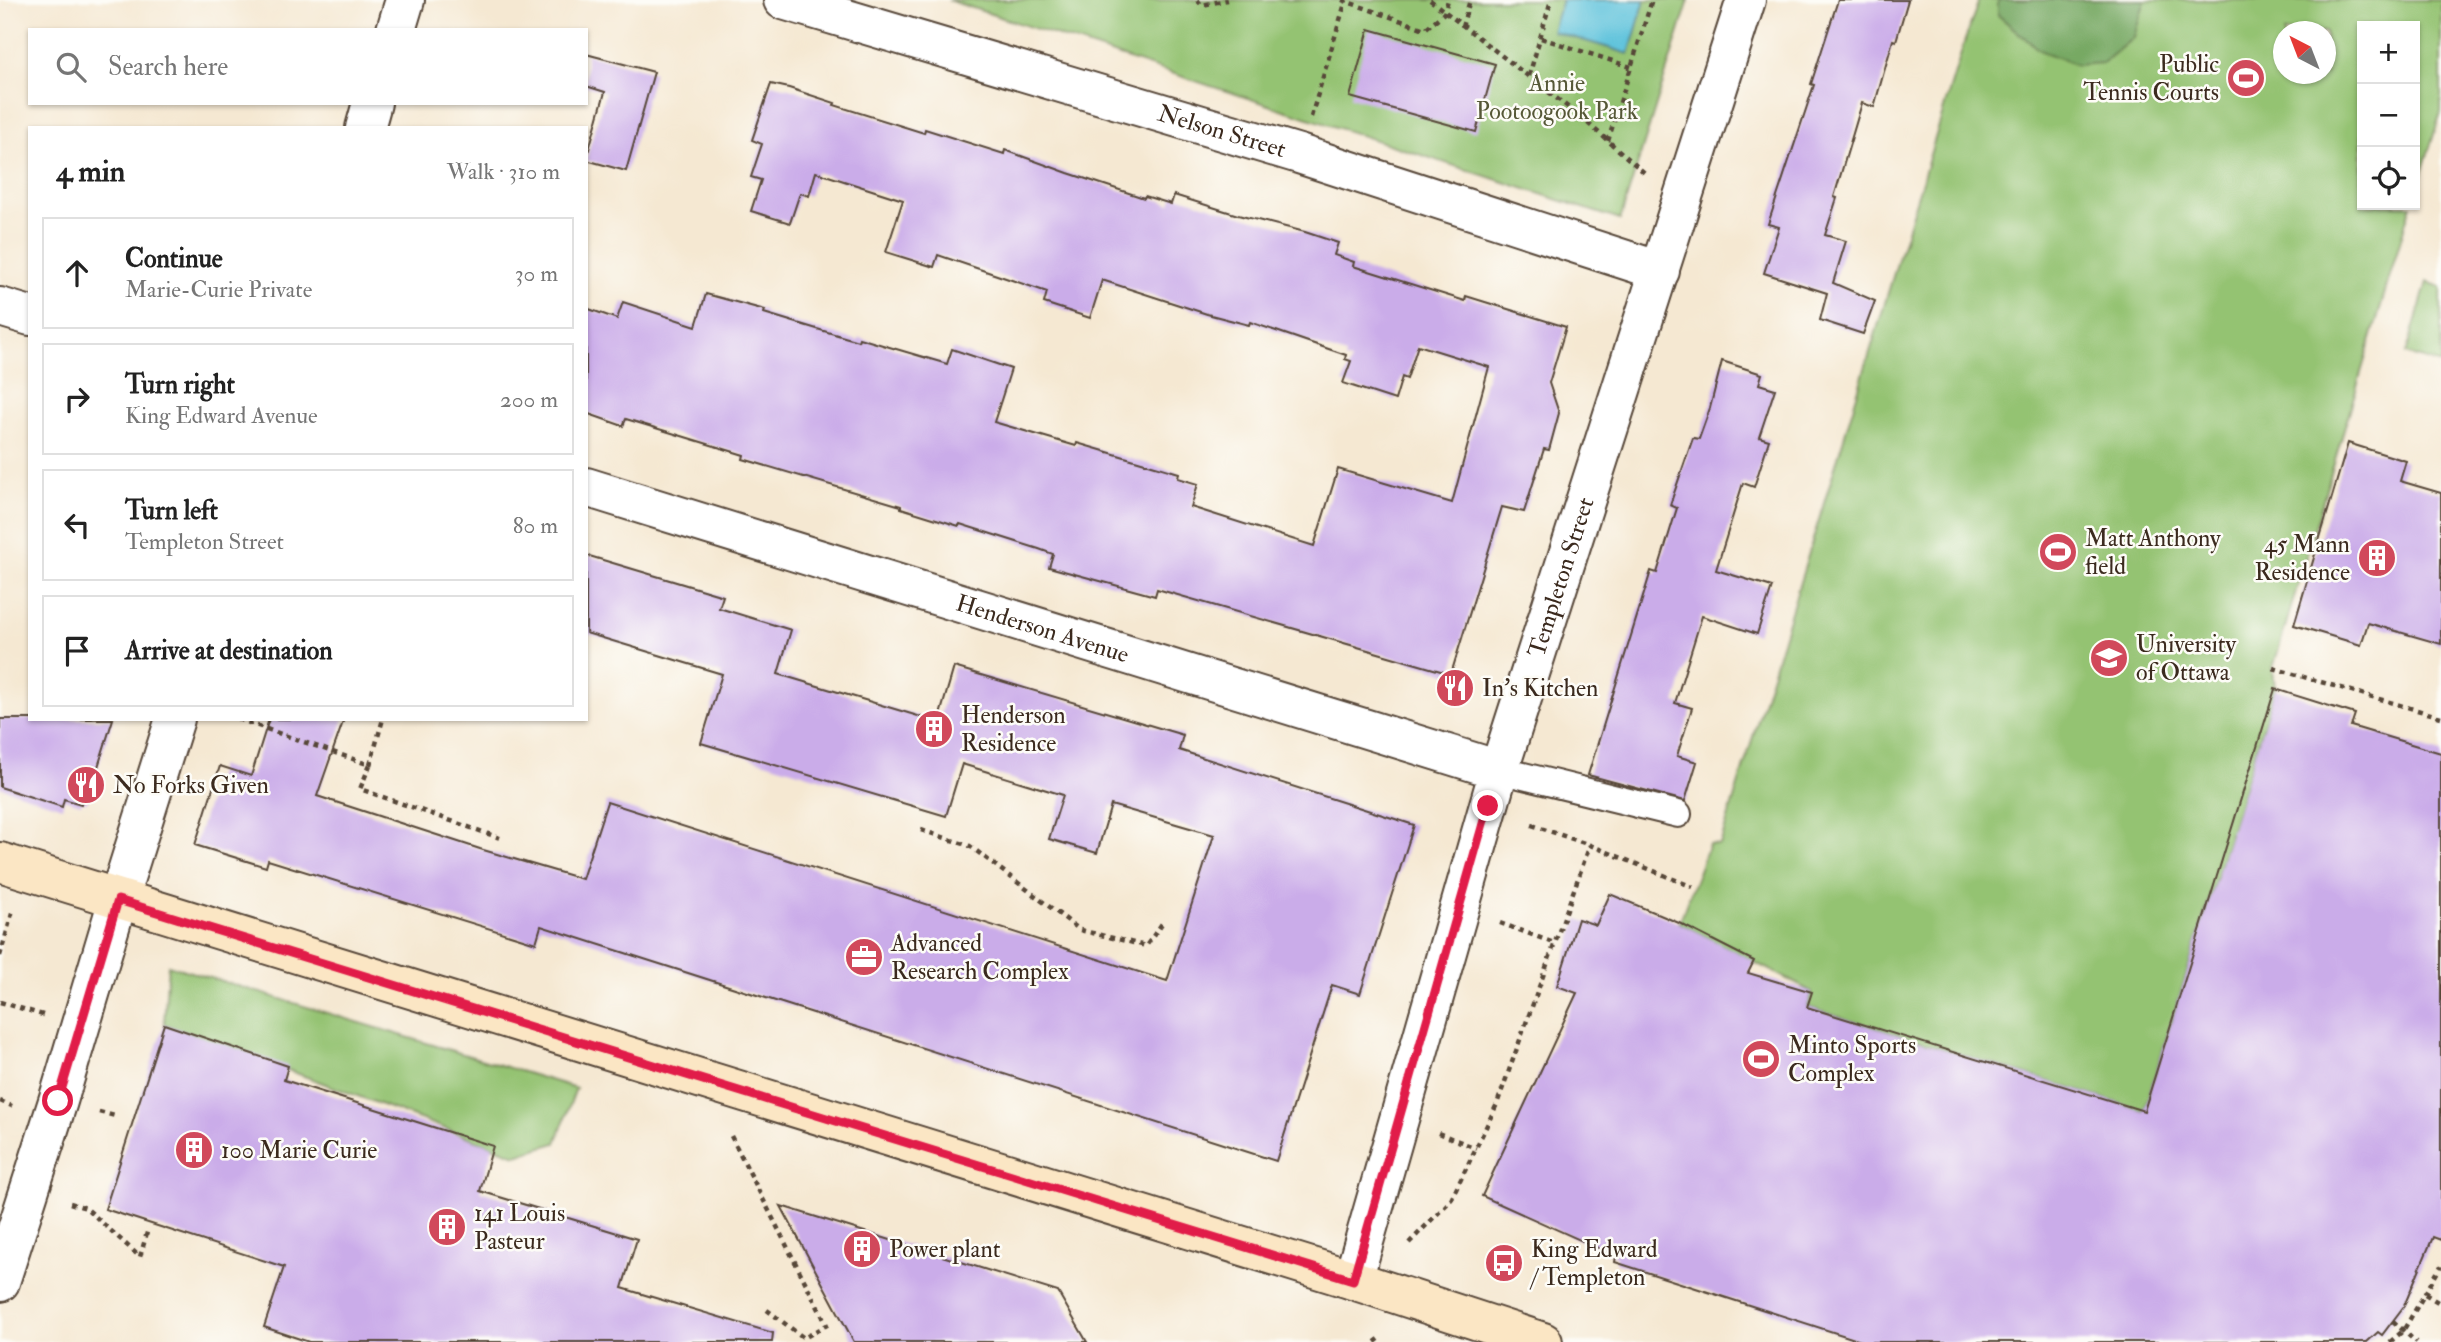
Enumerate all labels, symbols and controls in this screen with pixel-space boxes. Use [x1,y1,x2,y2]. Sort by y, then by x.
north arrow [2273,21,2336,84]
map controls [2357,21,2420,210]
button: + [2357,21,2420,84]
search box [28,28,588,105]
icon: search [52,48,90,86]
place label: Public Tennis Courts [2083,49,2219,108]
text: Search here [108,51,228,83]
sports icon: Public Tennis Courts [2225,57,2267,99]
park label: Annie Pootoogook Park [1476,68,1639,127]
button: − [2357,84,2420,147]
street label: Nelson Street [1154,98,1290,165]
button: locate [2357,147,2420,210]
text: 4 min [56,153,125,190]
text: Walk · 310 m [447,157,560,186]
text: Continue [125,243,223,275]
icon: ahead [58,254,96,292]
text: 30 m [515,259,558,288]
text: Marie-Curie Private [125,275,312,304]
text: Turn right [125,369,235,401]
icon: right [58,380,96,418]
text: 200 m [500,385,558,414]
text: King Edward Avenue [125,401,318,430]
street label: Templeton Street [1521,493,1602,661]
text: Turn left [125,495,218,527]
icon: left [58,506,96,544]
text: 80 m [513,511,558,540]
place label: Matt Anthony field [2085,523,2221,582]
text: Templeton Street [125,527,284,556]
place label: 45 Mann Residence [2255,529,2350,588]
sports icon: Matt Anthony field [2037,531,2079,573]
building icon: 45 Mann Residence [2356,537,2398,579]
street label: Henderson Avenue [952,588,1133,670]
place label: University of Ottawa [2136,629,2237,688]
icon: arrive [58,632,96,670]
text: Arrive at destination [125,635,333,667]
school or university icon: University of Ottawa [2088,637,2130,679]
restaurant icon: In's Kitchen [1434,667,1476,709]
place label: In's Kitchen [1482,673,1598,704]
place label: Henderson Residence [961,700,1066,759]
building icon: Henderson Residence [913,708,955,750]
restaurant icon: No Forks Given [65,764,107,806]
place label: No Forks Given [113,770,269,801]
route end [1472,790,1503,821]
place label: Advanced Research Complex [890,928,1069,987]
office icon: Advanced Research Complex [843,936,885,978]
place label: Minto Sports Complex [1788,1030,1916,1089]
sports icon: Minto Sports Complex [1740,1038,1782,1080]
route start [42,1085,73,1116]
building icon: 100 Marie Curie [173,1129,215,1171]
place label: 100 Marie Curie [221,1135,377,1166]
place label: 141 Louis Pasteur [474,1198,565,1257]
building icon: 141 Louis Pasteur [426,1206,468,1248]
building icon: Power plant [841,1228,883,1270]
place label: Power plant [889,1234,1001,1265]
place label: King Edward / Templeton [1529,1234,1658,1293]
bus stop icon: King Edward / Templeton [1483,1242,1525,1284]

